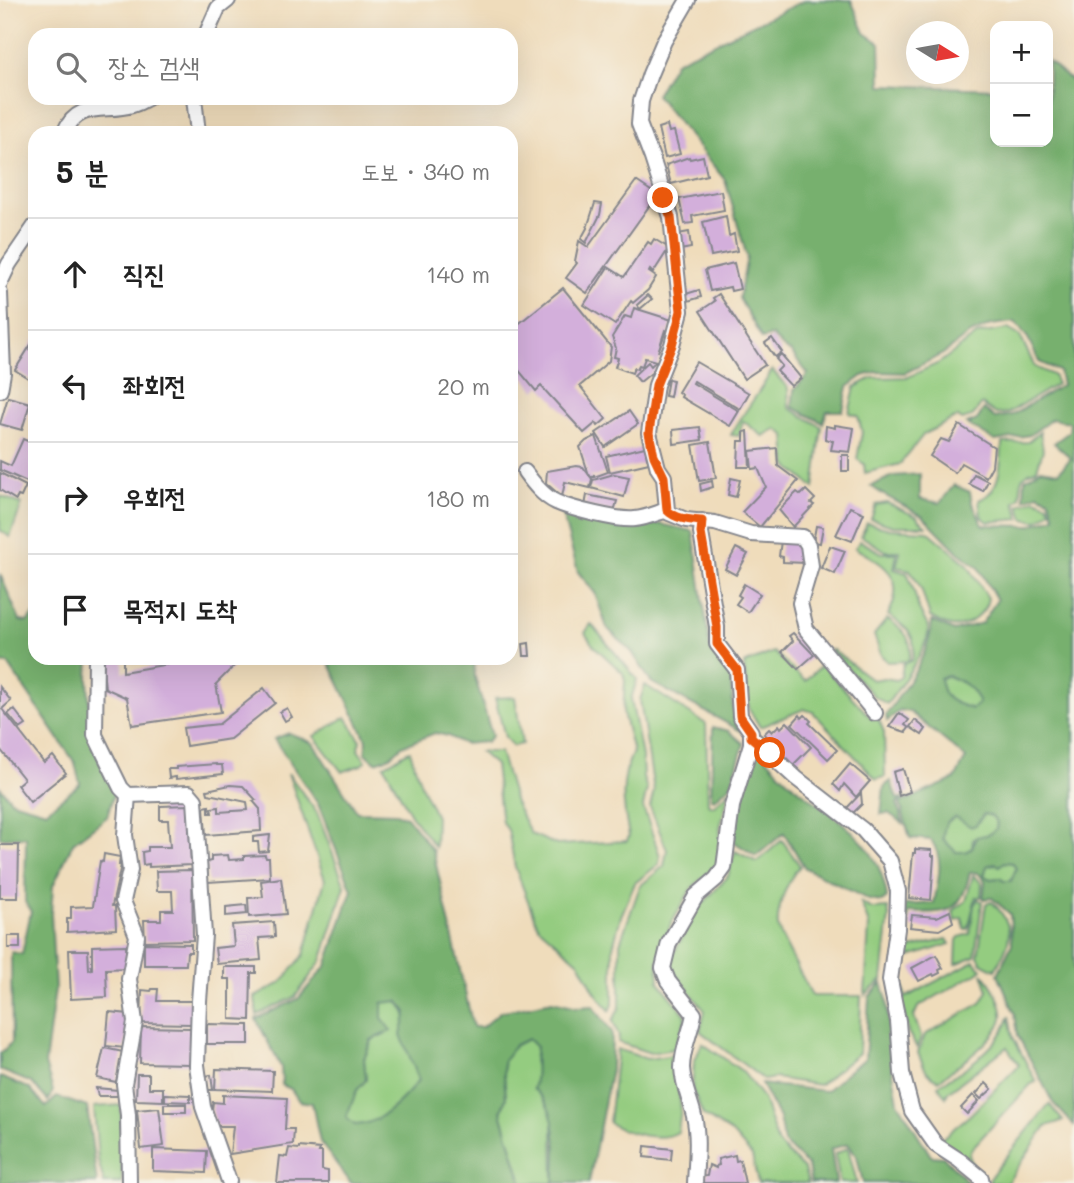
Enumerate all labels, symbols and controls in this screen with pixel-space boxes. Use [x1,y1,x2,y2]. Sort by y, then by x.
north arrow [906,21,969,84]
map controls [990,21,1053,147]
button: + [990,21,1053,84]
search box [28,28,518,105]
icon: search [52,48,90,86]
text: 장소 검색 [108,49,200,83]
button: − [990,84,1053,147]
text: 5 분 [56,151,108,191]
text: 도보 · 340 m [361,156,490,186]
route end [647,182,678,213]
icon: ahead [56,255,94,293]
text: 직진 [123,256,165,290]
text: 140 m [426,259,490,289]
icon: left [56,367,94,405]
text: 좌회전 [123,368,186,402]
text: 20 m [437,371,490,401]
icon: right [56,479,94,517]
text: 우회전 [123,480,186,514]
text: 180 m [426,483,490,513]
icon: arrive [56,591,94,629]
text: 목적지 도착 [123,592,237,626]
route start [754,737,785,768]

